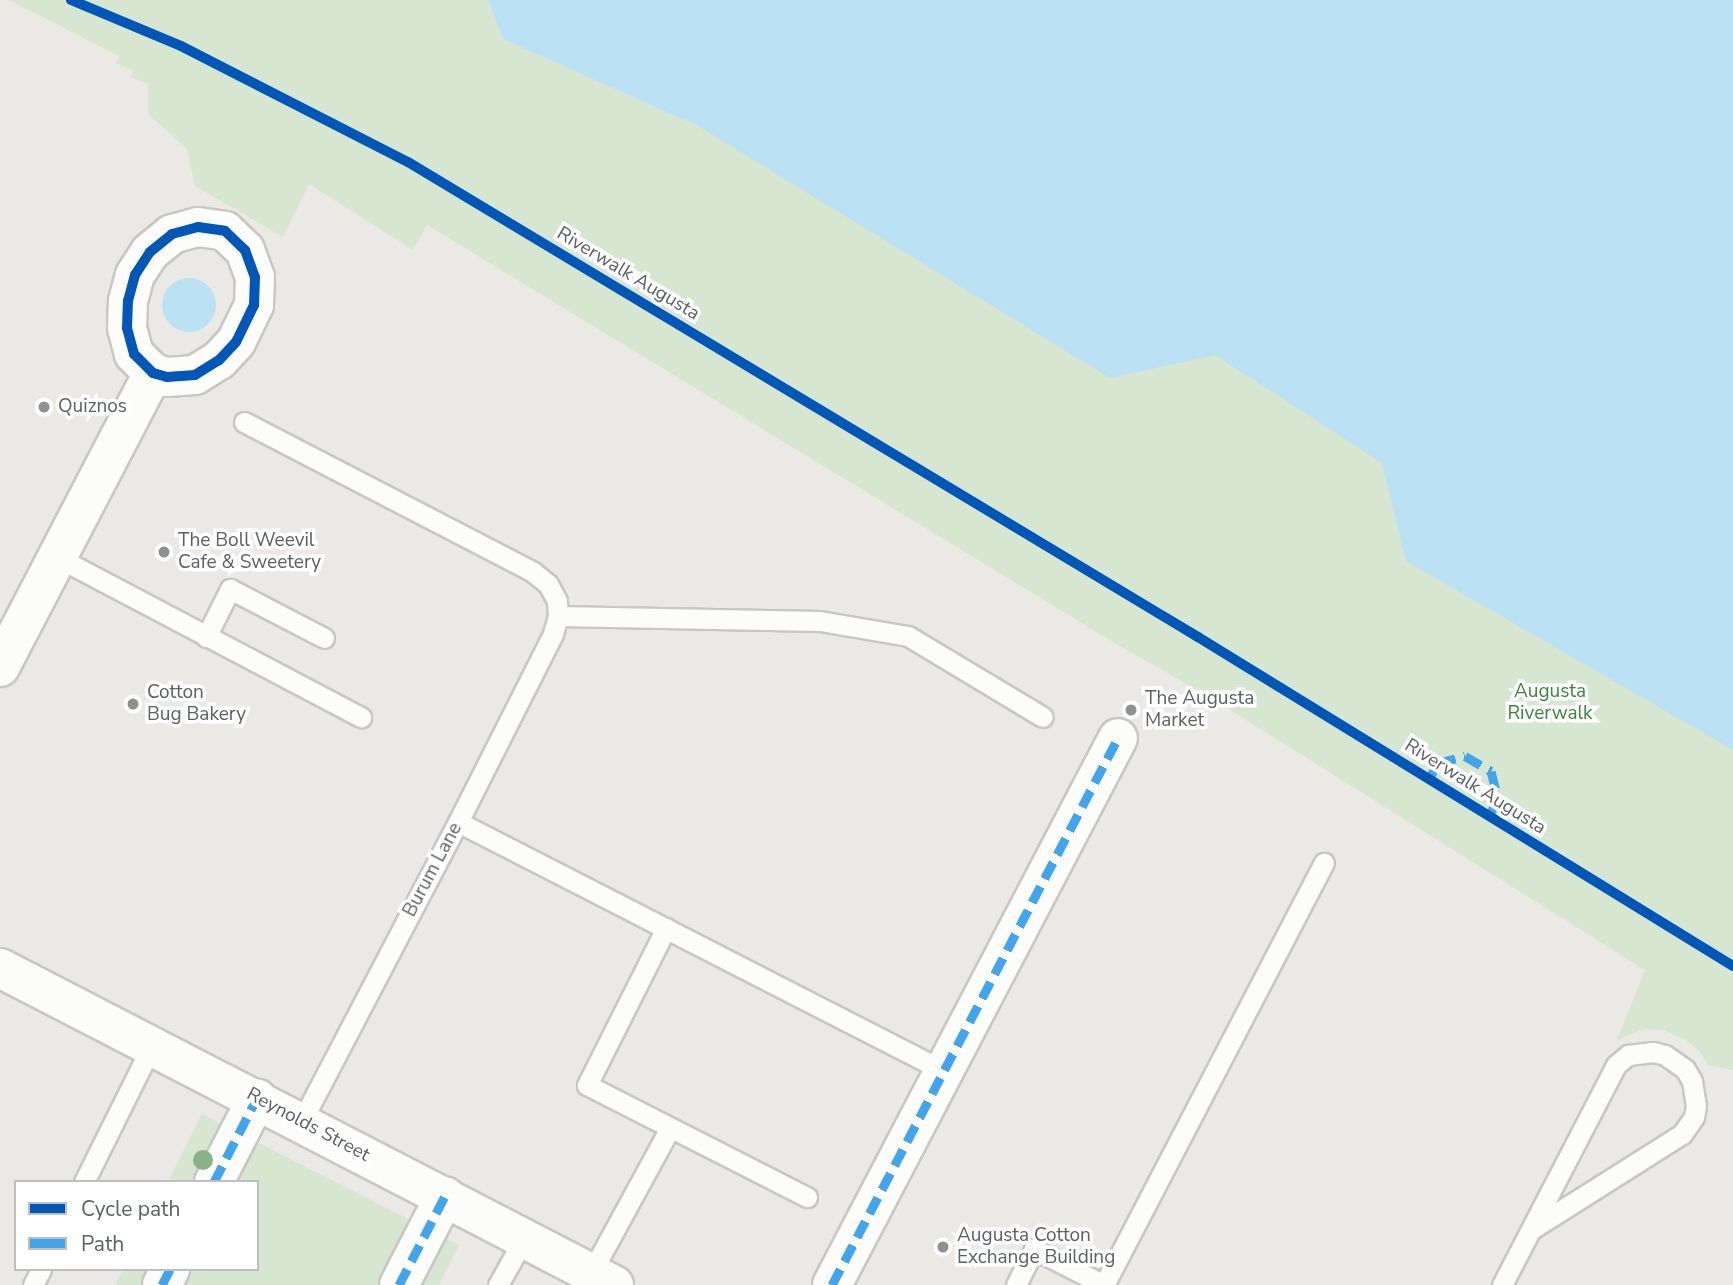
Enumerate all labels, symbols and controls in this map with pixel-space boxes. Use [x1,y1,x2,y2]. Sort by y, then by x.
street label: Riverwalk Augusta [553,222,703,326]
place label: Quiznos [58,396,127,418]
marker: Quiznos [36,399,52,415]
place label: The Boll Weevil Cafe & Sweetery [178,530,321,574]
marker: The Boll Weevil Cafe & Sweetery [156,544,172,560]
park label: Augusta Riverwalk [1507,681,1593,725]
place label: Cotton Bug Bakery [147,682,246,726]
place label: The Augusta Market [1145,688,1254,732]
marker: Cotton Bug Bakery [125,696,141,712]
marker: The Augusta Market [1123,702,1139,718]
street label: Riverwalk Augusta [1400,734,1550,840]
street label: Burum Lane [399,819,467,921]
street label: Reynolds Street [243,1083,373,1167]
legend [14,1180,259,1271]
text: Cycle path [81,1195,180,1223]
place label: Augusta Cotton Exchange Building [957,1225,1115,1269]
text: Path [81,1230,124,1258]
marker: Augusta Cotton Exchange Building [935,1239,951,1255]

